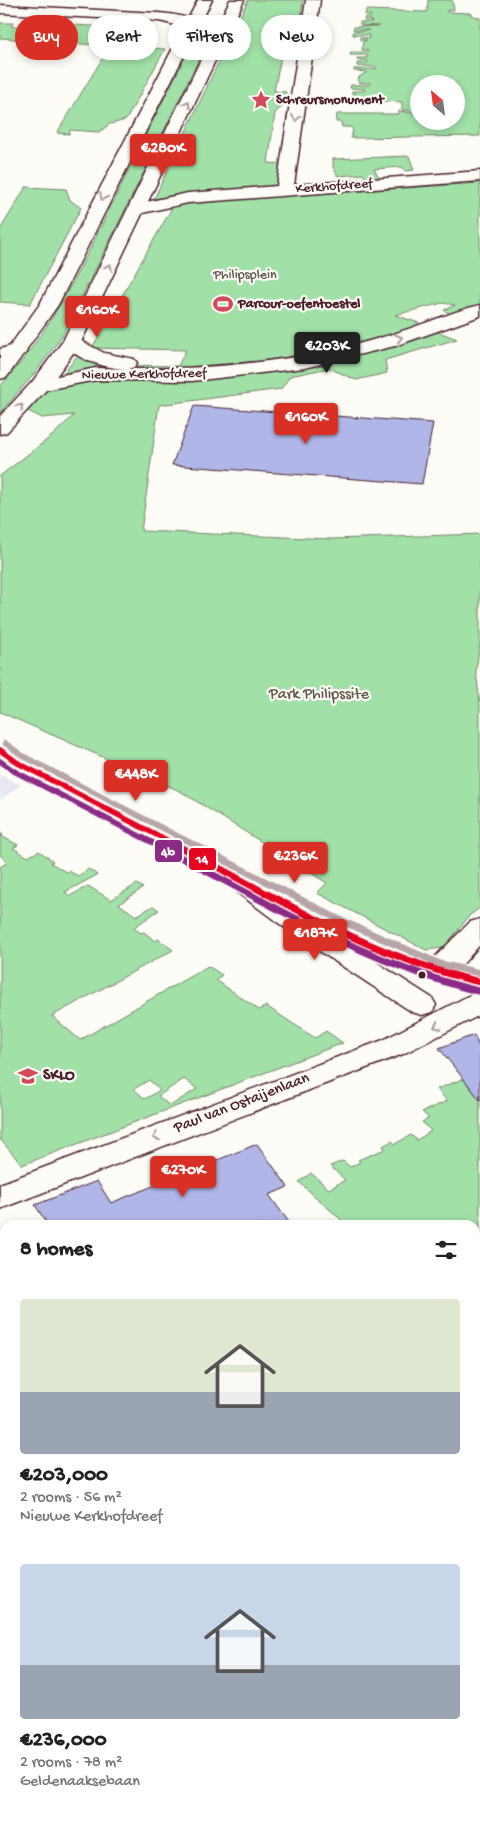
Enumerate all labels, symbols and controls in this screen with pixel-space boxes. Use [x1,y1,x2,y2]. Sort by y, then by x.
chip: Buy [15,15,78,60]
chip: Rent [88,15,158,60]
chip: Filters [168,15,251,60]
chip: New [261,15,332,60]
north arrow [410,75,465,130]
map controls [410,75,465,130]
place icon: Schreursmonument [250,89,272,111]
place label: Schreursmonument [276,92,385,109]
one-way arrow [181,101,191,110]
one-way arrow [292,114,302,123]
pin: €280K [128,134,198,176]
text: €280K [141,140,185,159]
street label: Kerkhofdreef [295,176,375,198]
one-way arrow [99,192,109,201]
one-way arrow [103,263,113,272]
park label: Philipsplein [212,267,277,284]
sports icon: Parcour-oefentoestel [212,293,234,315]
pin: €160K [62,296,132,338]
place label: Parcour-oefentoestel [237,296,360,313]
text: €160K [76,302,118,321]
pin: €203K [292,332,362,374]
one-way arrow [394,333,403,343]
text: €203K [305,338,349,357]
street label: Nieuwe Kerkhofdreef [82,365,208,385]
pin: €160K [271,402,341,445]
one-way arrow [15,404,24,413]
text: €160K [285,409,327,428]
park label: Park Philipssite [268,686,370,705]
pin: €448K [101,760,171,802]
text: €448K [115,766,157,785]
line badge: 4b [154,839,183,863]
pin: €236K [260,842,330,884]
text: 4b [160,845,176,862]
line badge: 14 [188,847,217,871]
text: €236K [274,848,316,867]
text: 14 [195,852,209,869]
pin: €187K [280,918,350,961]
text: €187K [294,925,336,944]
unlabelled marker [417,970,427,980]
one-way arrow [434,1019,443,1029]
school or university icon: SKLO [17,1065,39,1087]
place label: SKLO [43,1067,75,1086]
street label: Paul van Ostaijenlaan [171,1069,313,1139]
one-way arrow [153,1131,161,1141]
pin: €270K [148,1156,218,1198]
text: €270K [161,1162,205,1181]
icon: filters [432,1236,460,1264]
text: 8 homes [20,1238,92,1263]
icon: home [195,1331,285,1421]
text: €203,000 [20,1464,108,1489]
text: 2 rooms · 56 m² [20,1489,122,1508]
text: Nieuwe Kerkhofdreef [20,1508,162,1527]
icon: home [195,1596,285,1686]
text: €236,000 [20,1729,107,1754]
text: 2 rooms · 78 m² [20,1754,122,1773]
text: Geldenaaksebaan [20,1773,140,1792]

